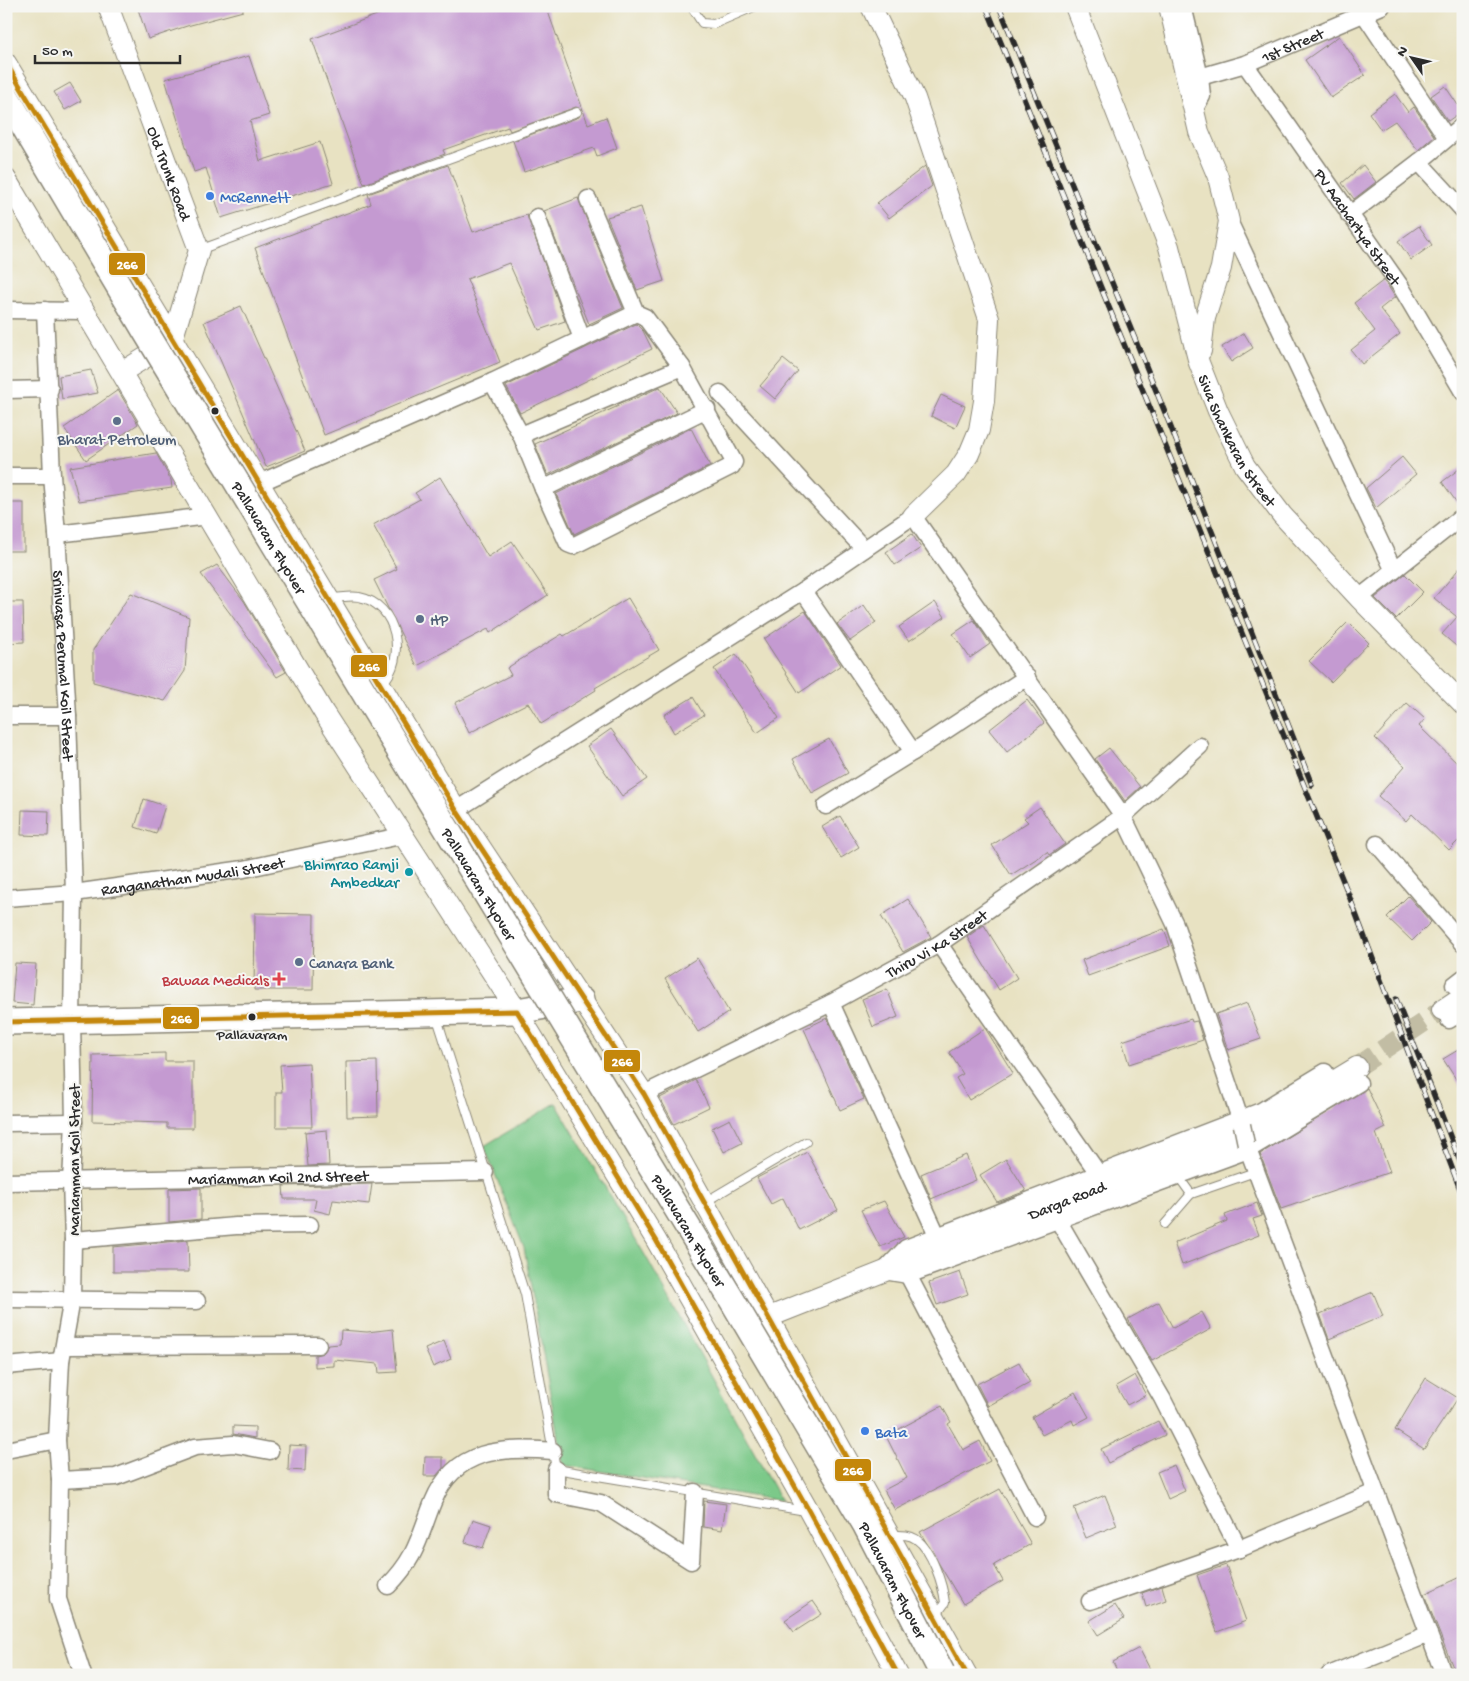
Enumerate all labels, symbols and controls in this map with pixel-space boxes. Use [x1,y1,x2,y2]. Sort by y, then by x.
street label: 1st Street [1259,25,1329,69]
scale bar [35,32,180,64]
north arrow [1386,32,1436,82]
text: 50 m [42,43,73,61]
text: N [1394,44,1413,61]
street label: Old Trunk Road [141,124,194,225]
street label: PV Aachartya Street [1308,165,1404,292]
marker: McRennett [204,190,216,202]
place label: McRennett [220,190,291,209]
line badge: 266 [108,252,146,276]
text: 266 [116,258,138,275]
street label: Siva Shankaran Street [1192,372,1279,513]
unlabelled marker [210,406,220,416]
marker: Bharat Petroleum [111,415,123,427]
place label: Bharat Petroleum [57,432,177,451]
street label: Pallavaram Flyover [225,478,309,600]
street label: Srinivasa Perumal Koil Street [46,570,76,763]
marker: HP [414,613,426,625]
place label: HP [430,613,448,632]
line badge: 266 [350,654,388,678]
text: 266 [358,660,380,677]
street label: Pallavaram Flyover [435,825,519,946]
street label: Ranganathan Mudali Street [100,854,288,902]
place label: Bhimrao Ramji Ambedkar [303,857,400,894]
marker: Bhimrao Ramji Ambedkar [403,866,415,878]
street label: Thiru Vi Ka Street [883,906,993,985]
marker: Canara Bank [293,956,305,968]
place label: Canara Bank [309,956,395,975]
place label: Bawaa Medicals [161,973,270,992]
marker: Bawaa Medicals [273,973,285,985]
line badge: 266 [162,1006,200,1030]
text: 266 [170,1012,192,1029]
marker: Pallavaram [247,1012,257,1022]
place label: Pallavaram [216,1027,288,1045]
line badge: 266 [603,1049,641,1073]
text: 266 [611,1055,633,1072]
street label: Mariamman Koil Street [67,1083,86,1236]
street label: Mariamman Koil 2nd Street [188,1168,370,1191]
street label: Pallavaram Flyover [645,1171,729,1293]
street label: Darga Road [1025,1178,1111,1227]
marker: Bata [859,1425,871,1437]
place label: Bata [874,1425,909,1444]
line badge: 266 [834,1458,872,1482]
text: 266 [842,1464,864,1481]
street label: Pallavaram Flyover [852,1519,929,1644]

